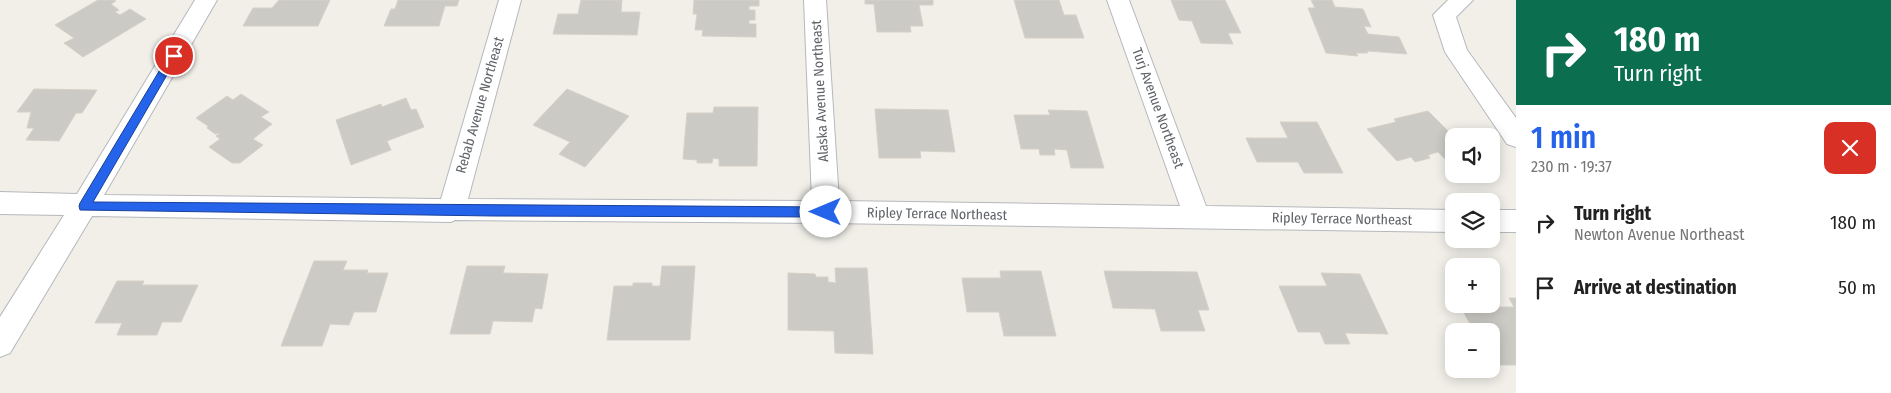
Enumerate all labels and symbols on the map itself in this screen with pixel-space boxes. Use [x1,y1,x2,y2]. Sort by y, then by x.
street label: Alaska Avenue Northeast [808,19,832,163]
street label: Rebab Avenue Northeast [452,34,508,175]
pin [153,35,195,77]
street label: Turj Avenue Northeast [1128,45,1188,171]
position arrow [799,185,851,237]
street label: Ripley Terrace Northeast [867,204,1008,224]
street label: Ripley Terrace Northeast [1272,209,1413,229]

